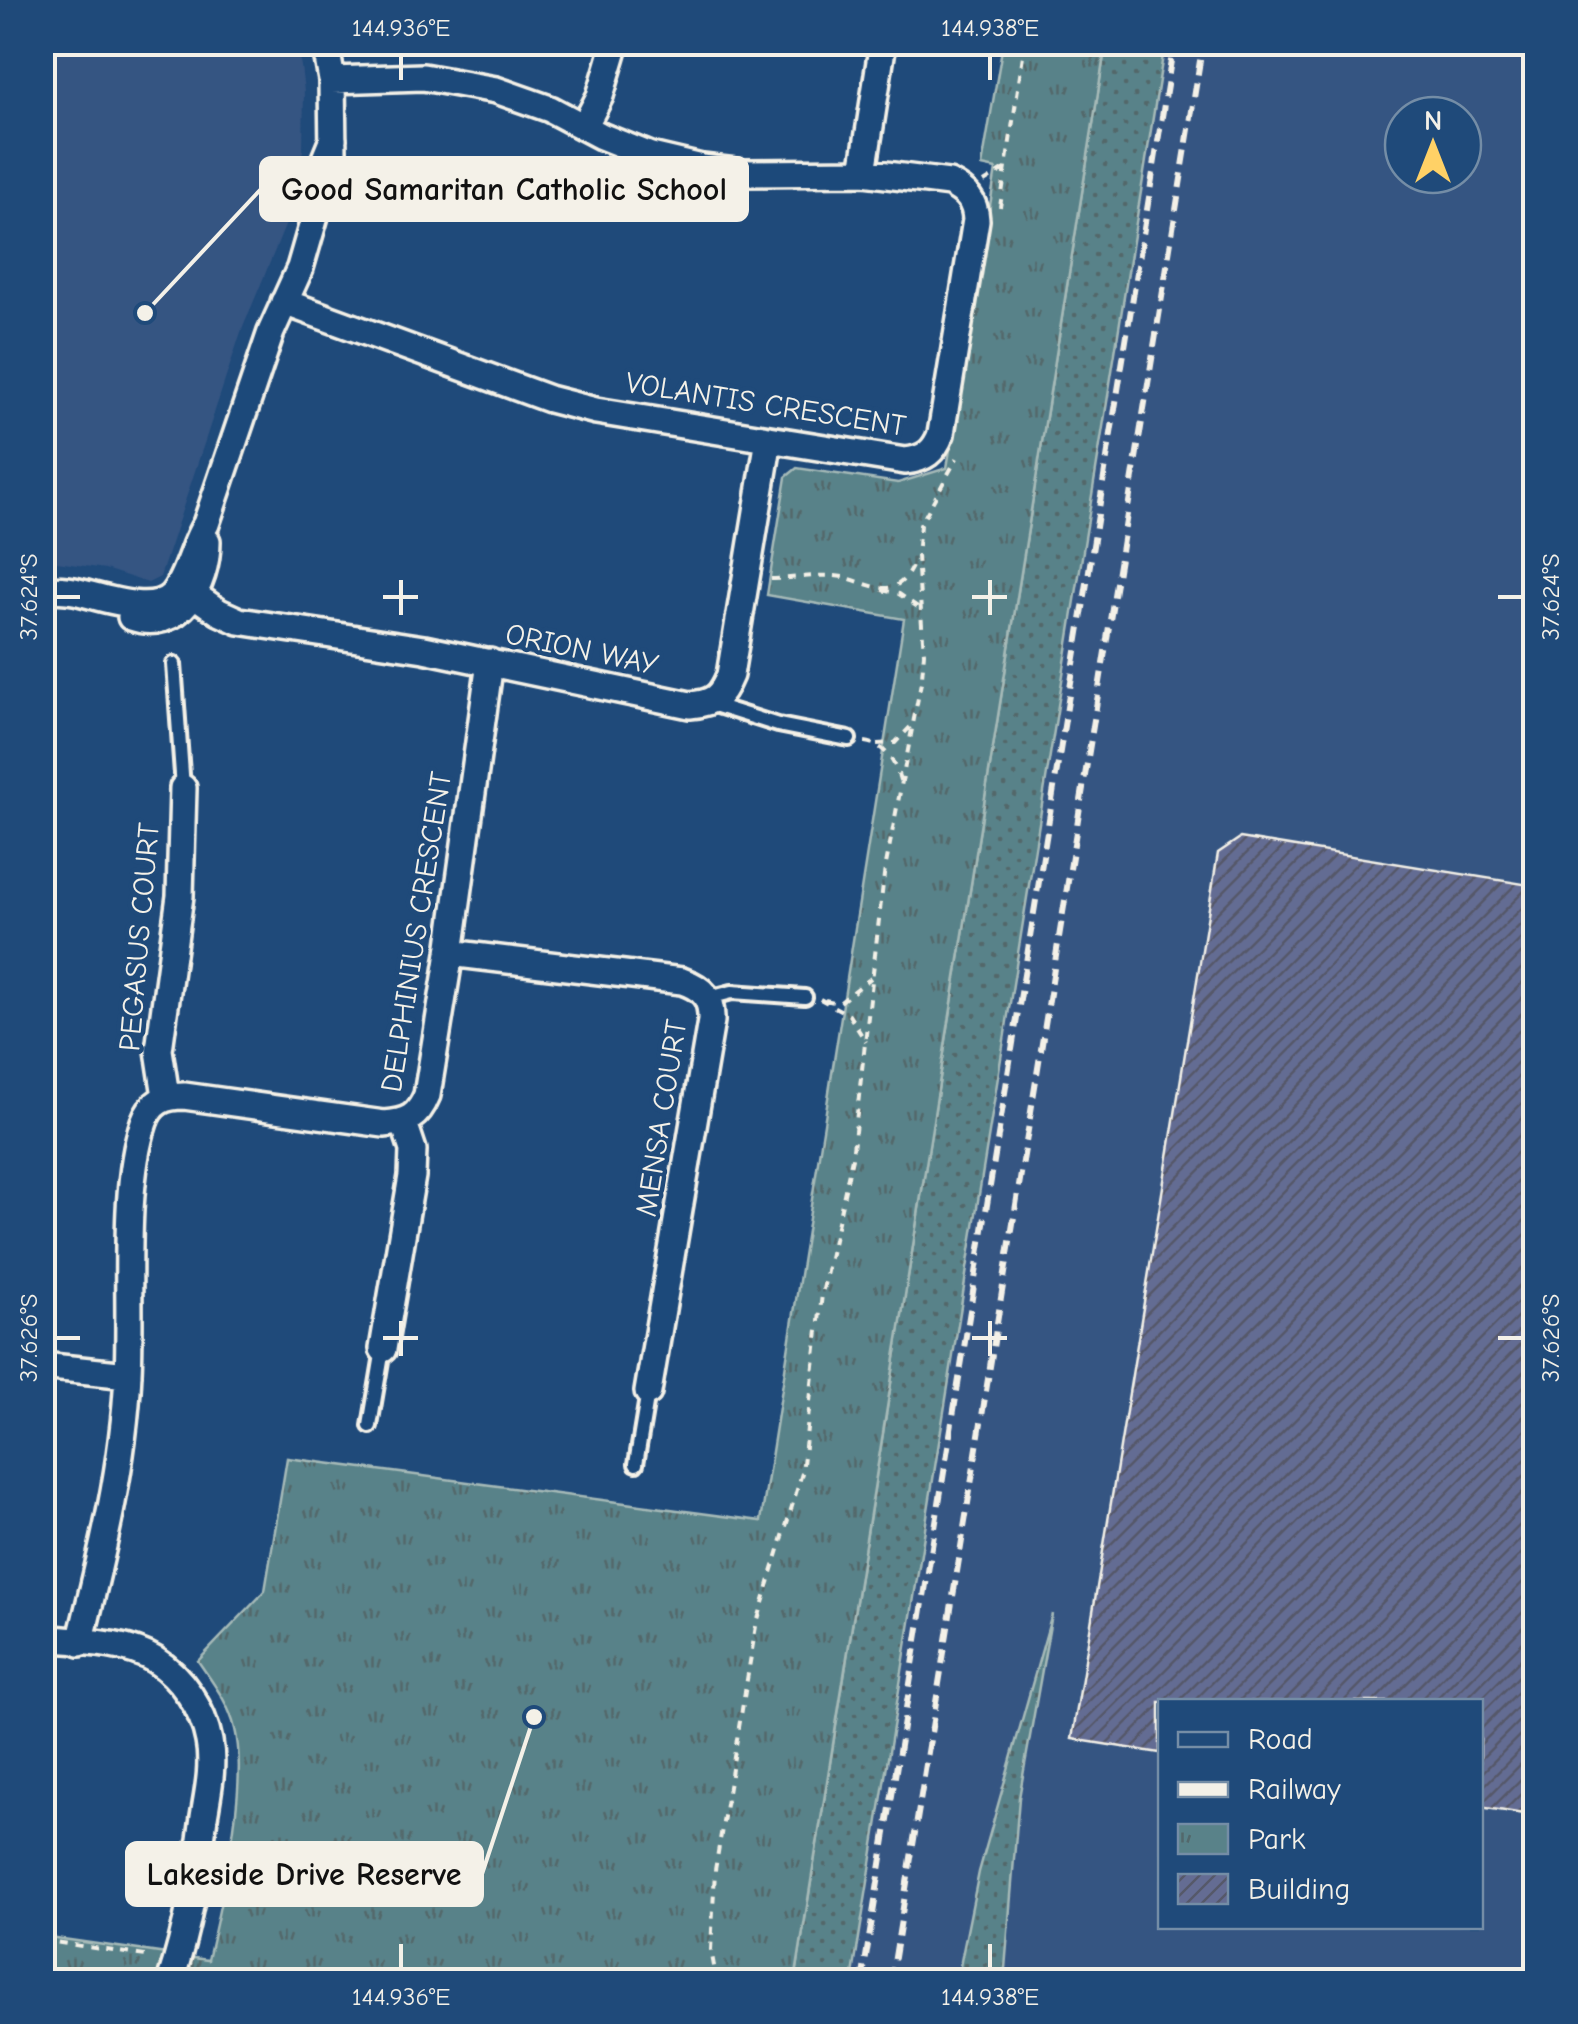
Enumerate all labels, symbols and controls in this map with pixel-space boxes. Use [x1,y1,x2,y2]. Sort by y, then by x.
text: 144.936°E [352,13,450,42]
text: 144.938°E [941,13,1039,42]
north arrow [1383,95,1483,195]
text: N [1424,105,1442,137]
callout: Good Samaritan Catholic School [261,158,747,220]
text: Good Samaritan Catholic School [281,171,727,208]
street label: VOLANTIS CRESCENT [623,365,909,444]
text: 37.624°S [14,554,43,640]
text: 37.624°S [1536,554,1565,640]
street label: ORION WAY [502,616,662,683]
street label: DELPHINIUS CRESCENT [374,769,459,1095]
street label: PEGASUS COURT [112,821,167,1053]
street label: MENSA COURT [629,1017,694,1219]
text: 37.626°S [14,1294,43,1382]
text: 37.626°S [1536,1294,1565,1382]
legend [1158,1699,1483,1929]
text: Road [1248,1722,1313,1757]
text: Railway [1248,1772,1341,1807]
text: Park [1248,1822,1306,1857]
callout: Lakeside Drive Reserve [127,1843,482,1905]
text: Lakeside Drive Reserve [147,1856,461,1893]
text: Building [1248,1872,1351,1907]
text: 144.936°E [352,1982,450,2011]
text: 144.938°E [941,1982,1039,2011]

